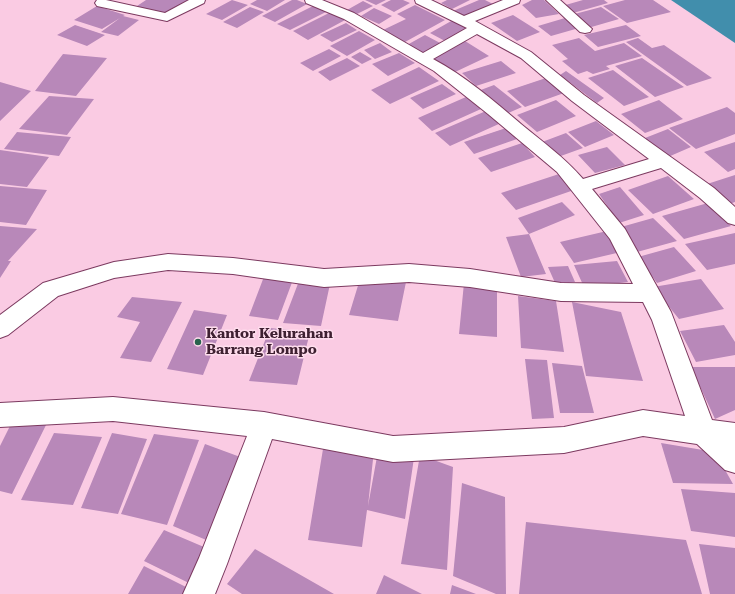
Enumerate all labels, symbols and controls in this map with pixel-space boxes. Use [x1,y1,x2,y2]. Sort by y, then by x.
place label: Kantor Kelurahan Barrang Lompo [206,326,333,358]
marker: Kantor Kelurahan Barrang Lompo [193,337,203,347]

